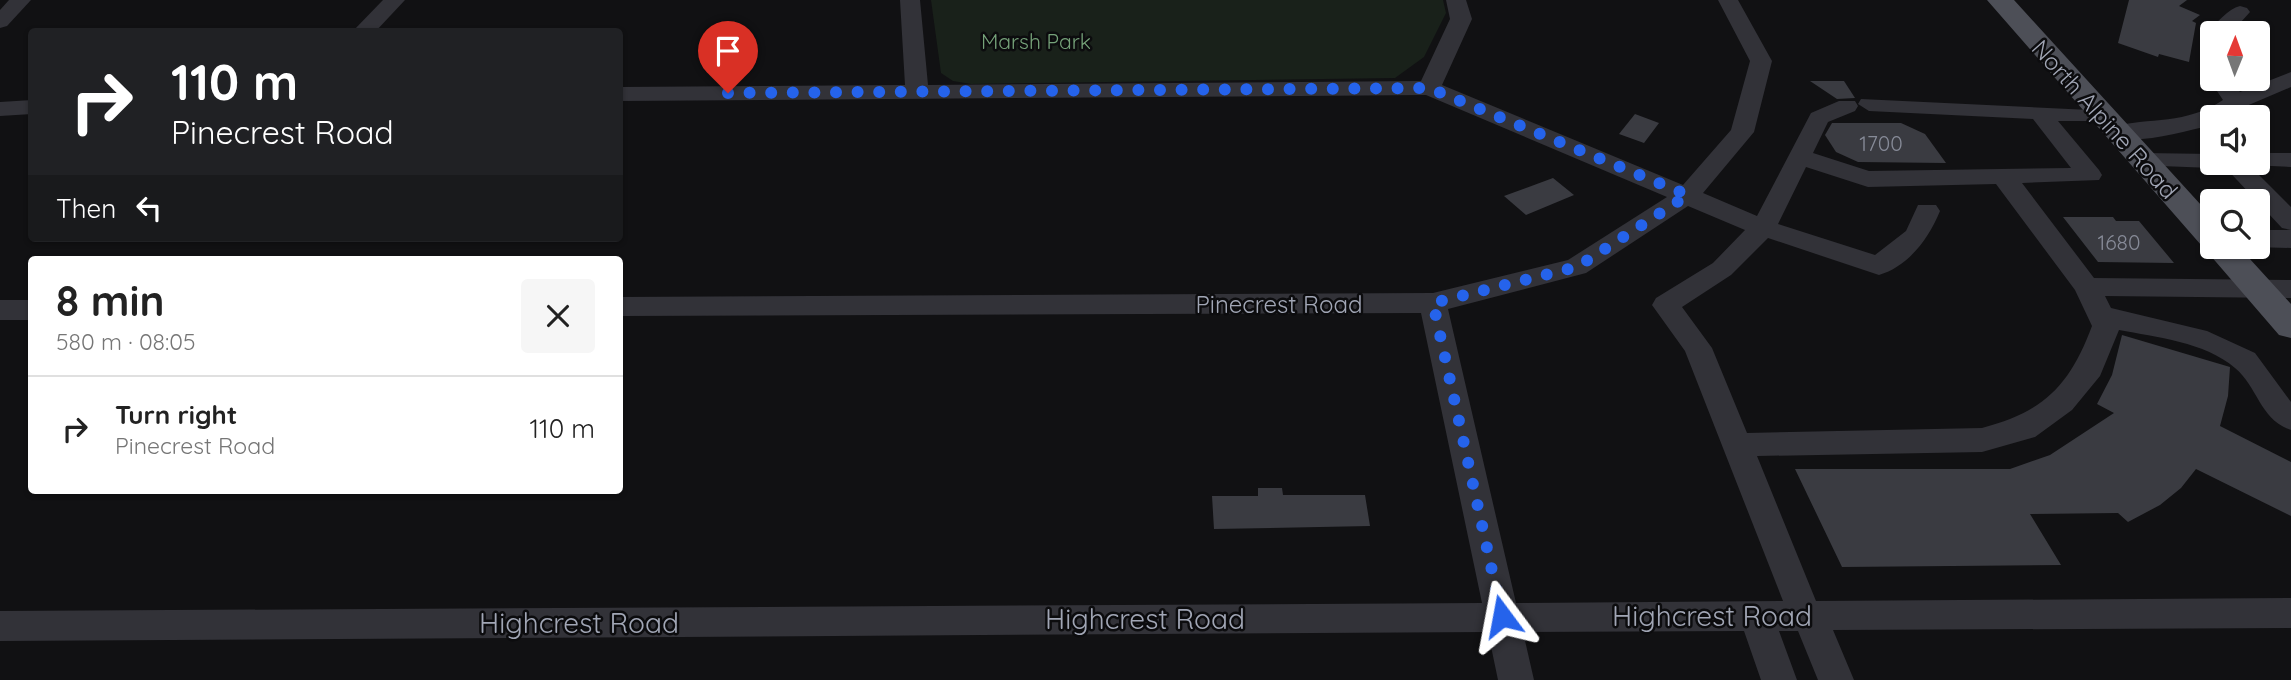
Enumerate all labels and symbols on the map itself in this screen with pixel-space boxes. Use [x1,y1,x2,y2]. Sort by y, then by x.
pin [698,21,758,93]
north arrow [2200,21,2270,91]
park label: Marsh Park [981,28,1091,54]
street label: North Alpine Road [2026,33,2184,205]
house number: 1700 [1859,130,1903,156]
house number: 1680 [2098,229,2140,255]
street label: Pinecrest Road [1195,289,1363,319]
position arrow [1465,579,1539,653]
street label: Highcrest Road [1612,598,1812,633]
street label: Highcrest Road [1045,601,1245,636]
street label: Highcrest Road [479,605,679,640]

